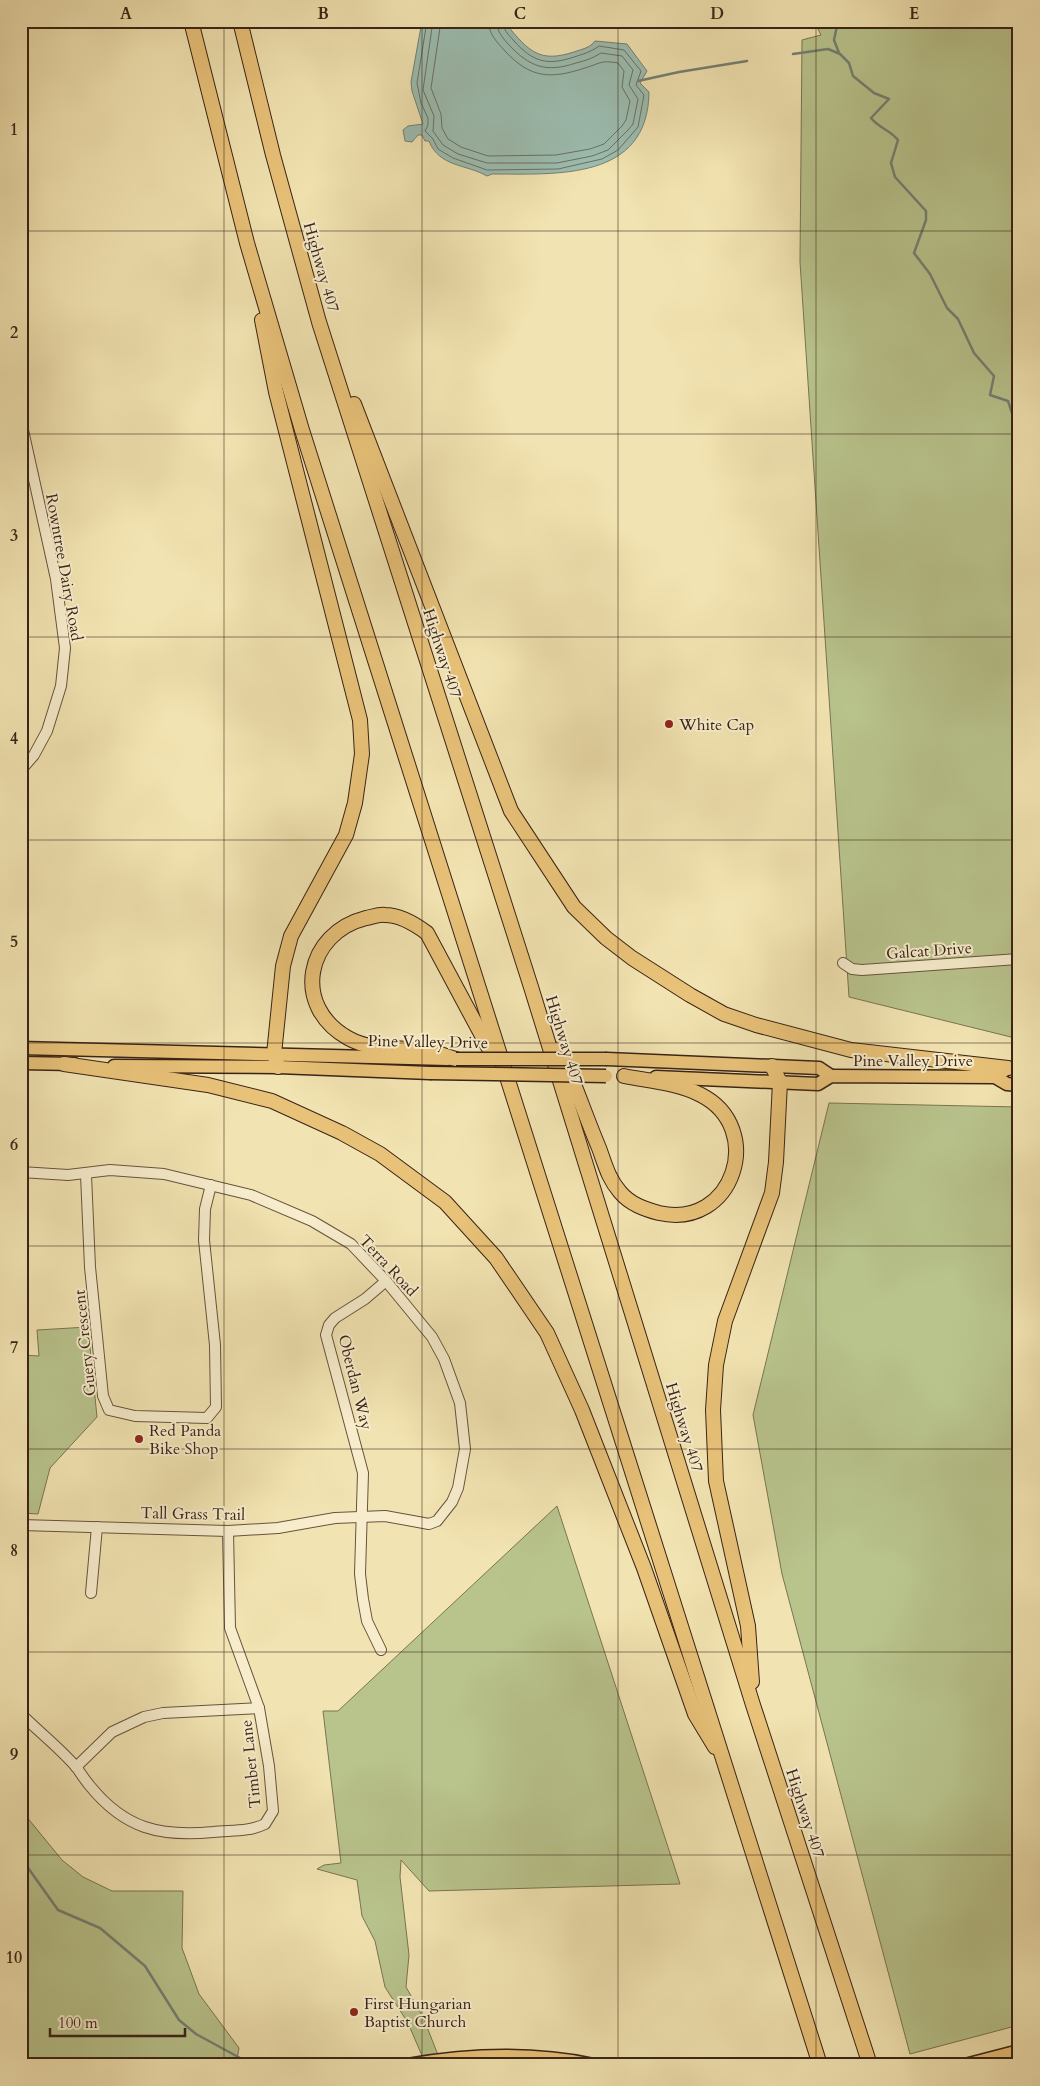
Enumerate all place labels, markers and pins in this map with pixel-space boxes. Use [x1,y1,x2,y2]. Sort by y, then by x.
place label: White Cap [678,714,754,736]
marker: White Cap [663,718,675,730]
place label: Red Panda Bike Shop [149,1420,221,1460]
marker: Red Panda Bike Shop [133,1433,145,1445]
place label: First Hungarian Baptist Church [364,1993,472,2033]
marker: First Hungarian Baptist Church [348,2006,360,2018]

